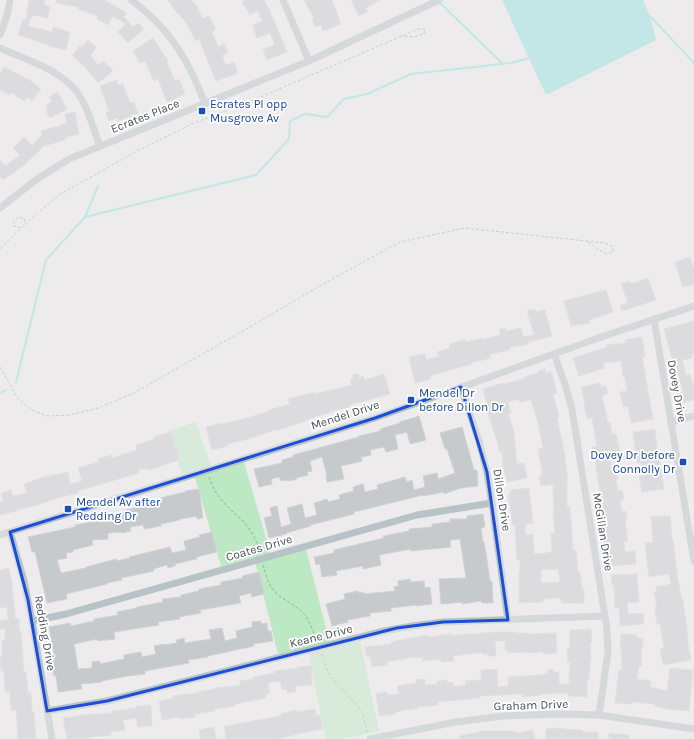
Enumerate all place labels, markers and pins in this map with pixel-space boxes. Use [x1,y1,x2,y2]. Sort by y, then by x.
place label: Ecrates Pl opp Musgrove Av [210,97,287,125]
marker: Ecrates Pl opp Musgrove Av [197,106,207,116]
place label: Mendel Dr before Dillon Dr [419,386,504,414]
marker: Mendel Dr before Dillon Dr [406,395,416,405]
place label: Dovey Dr before Connolly Dr [590,448,676,476]
marker: Dovey Dr before Connolly Dr [678,457,688,467]
place label: Mendel Av after Redding Dr [76,495,161,523]
marker: Mendel Av after Redding Dr [63,504,73,514]

